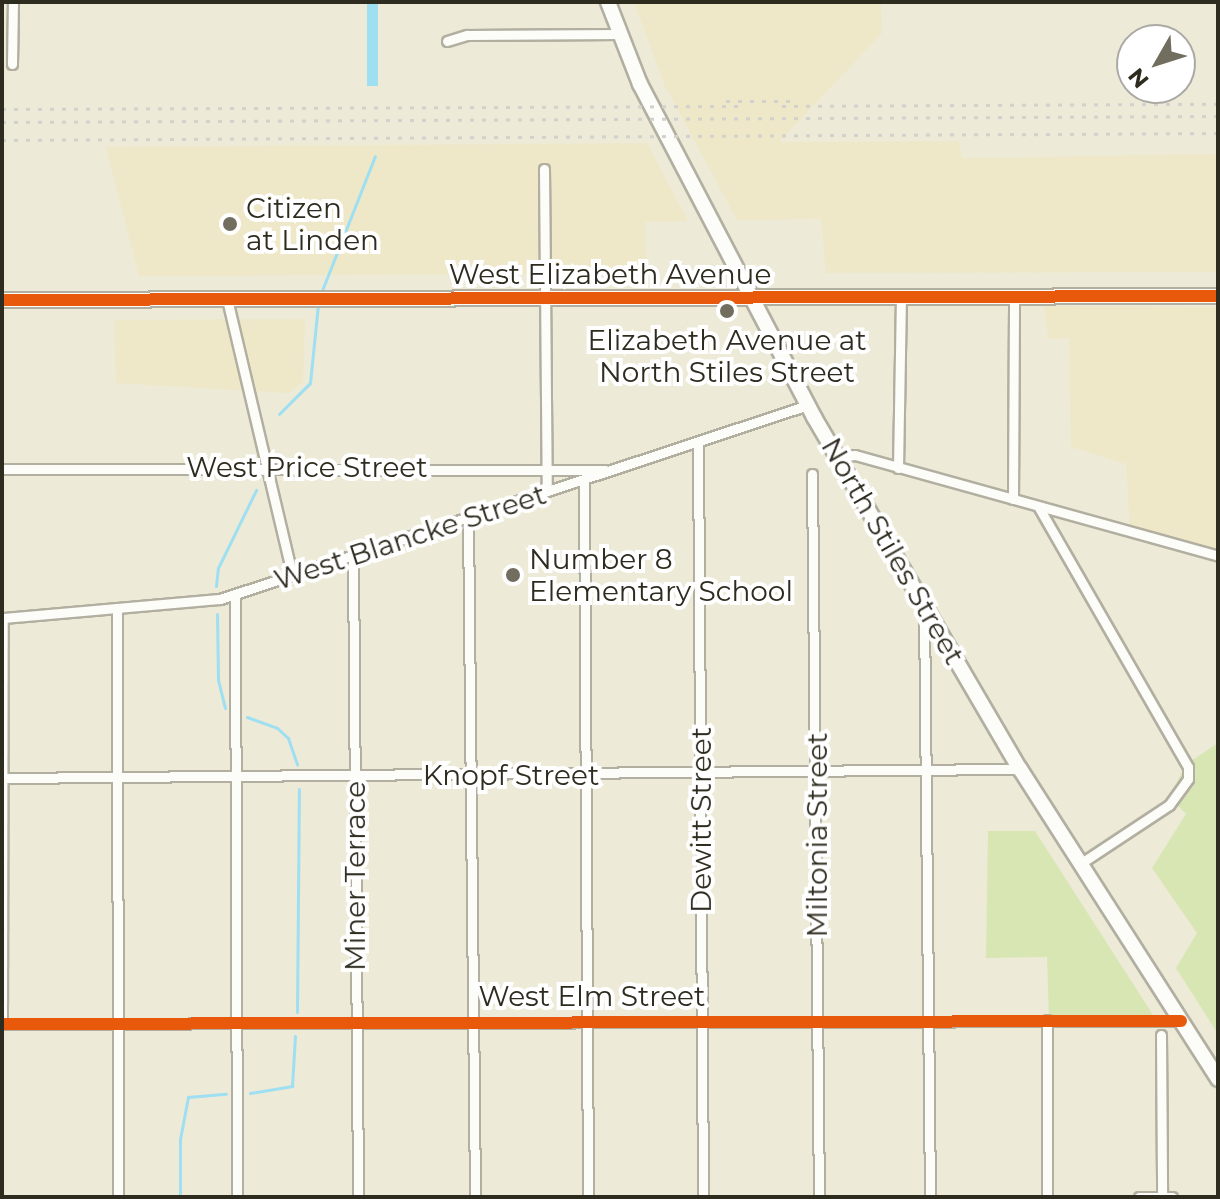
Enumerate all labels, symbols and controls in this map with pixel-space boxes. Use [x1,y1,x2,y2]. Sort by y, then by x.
north arrow [1116,24,1196,104]
text: N [1122,63,1155,94]
place label: Citizen at Linden [246,191,379,257]
marker: Citizen at Linden [221,215,239,233]
street label: West Elizabeth Avenue [449,257,771,291]
marker: Elizabeth Avenue at North Stiles Street [718,302,736,320]
place label: Elizabeth Avenue at North Stiles Street [587,323,867,389]
street label: North Stiles Street [814,432,972,670]
street label: West Price Street [186,450,428,484]
street label: West Blancke Street [270,477,550,597]
place label: Number 8 Elementary School [529,542,793,608]
marker: Number 8 Elementary School [504,566,522,584]
street label: Dewitt Street [684,727,718,913]
street label: Miltonia Street [800,733,834,937]
street label: Knopf Street [423,758,599,792]
street label: Miner Terrace [338,781,372,971]
street label: West Elm Street [479,979,705,1013]

